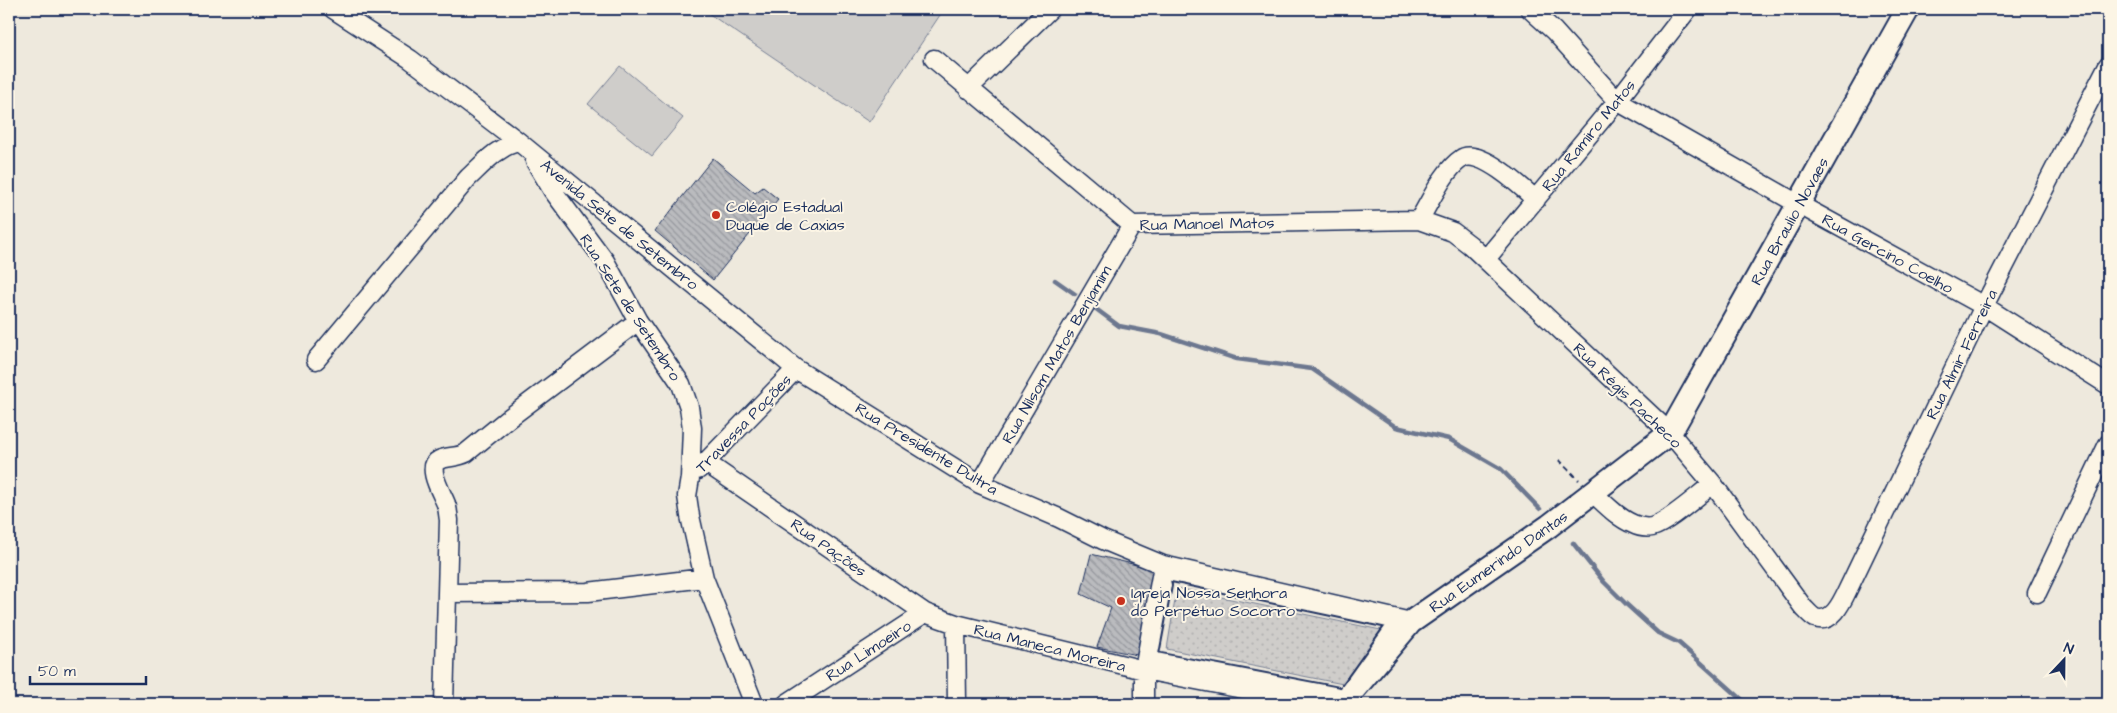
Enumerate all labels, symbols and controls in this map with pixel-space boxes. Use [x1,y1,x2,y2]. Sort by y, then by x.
street label: Rua Ramiro Matos [1537,75,1641,196]
street label: Avenida Sete de Setembro [536,154,703,295]
street label: Rua Braulio Novaes [1746,154,1834,289]
place label: Colégio Estadual Duque de Caxias [726,196,845,236]
marker: Colégio Estadual Duque de Caxias [710,209,722,221]
street label: Rua Gercino Coelho [1818,209,1957,299]
street label: Rua Manoel Matos [1139,212,1275,236]
street label: Rua Sete de Setembro [574,230,686,385]
street label: Rua Nilsom Matos Benjamim [997,261,1117,448]
street label: Rua Almir Ferreira [1921,286,2003,423]
street label: Rua Régis Pacheco [1567,338,1687,454]
street label: Travessa Poções [691,369,797,478]
street label: Rua Presidente Dultra [851,397,1002,500]
street label: Rua Eumerindo Dantas [1425,506,1572,618]
street label: Rua Pações [786,514,871,582]
place label: Igreja Nossa Senhora do Perpétuo Socorro [1131,582,1295,622]
marker: Igreja Nossa Senhora do Perpétuo Socorro [1115,595,1127,607]
street label: Rua Limoeiro [821,615,916,687]
street label: Rua Maneca Moreira [971,618,1128,678]
north arrow [2040,636,2090,686]
text: N [2061,638,2077,660]
scale bar [30,653,146,685]
text: 50 m [38,661,76,682]

